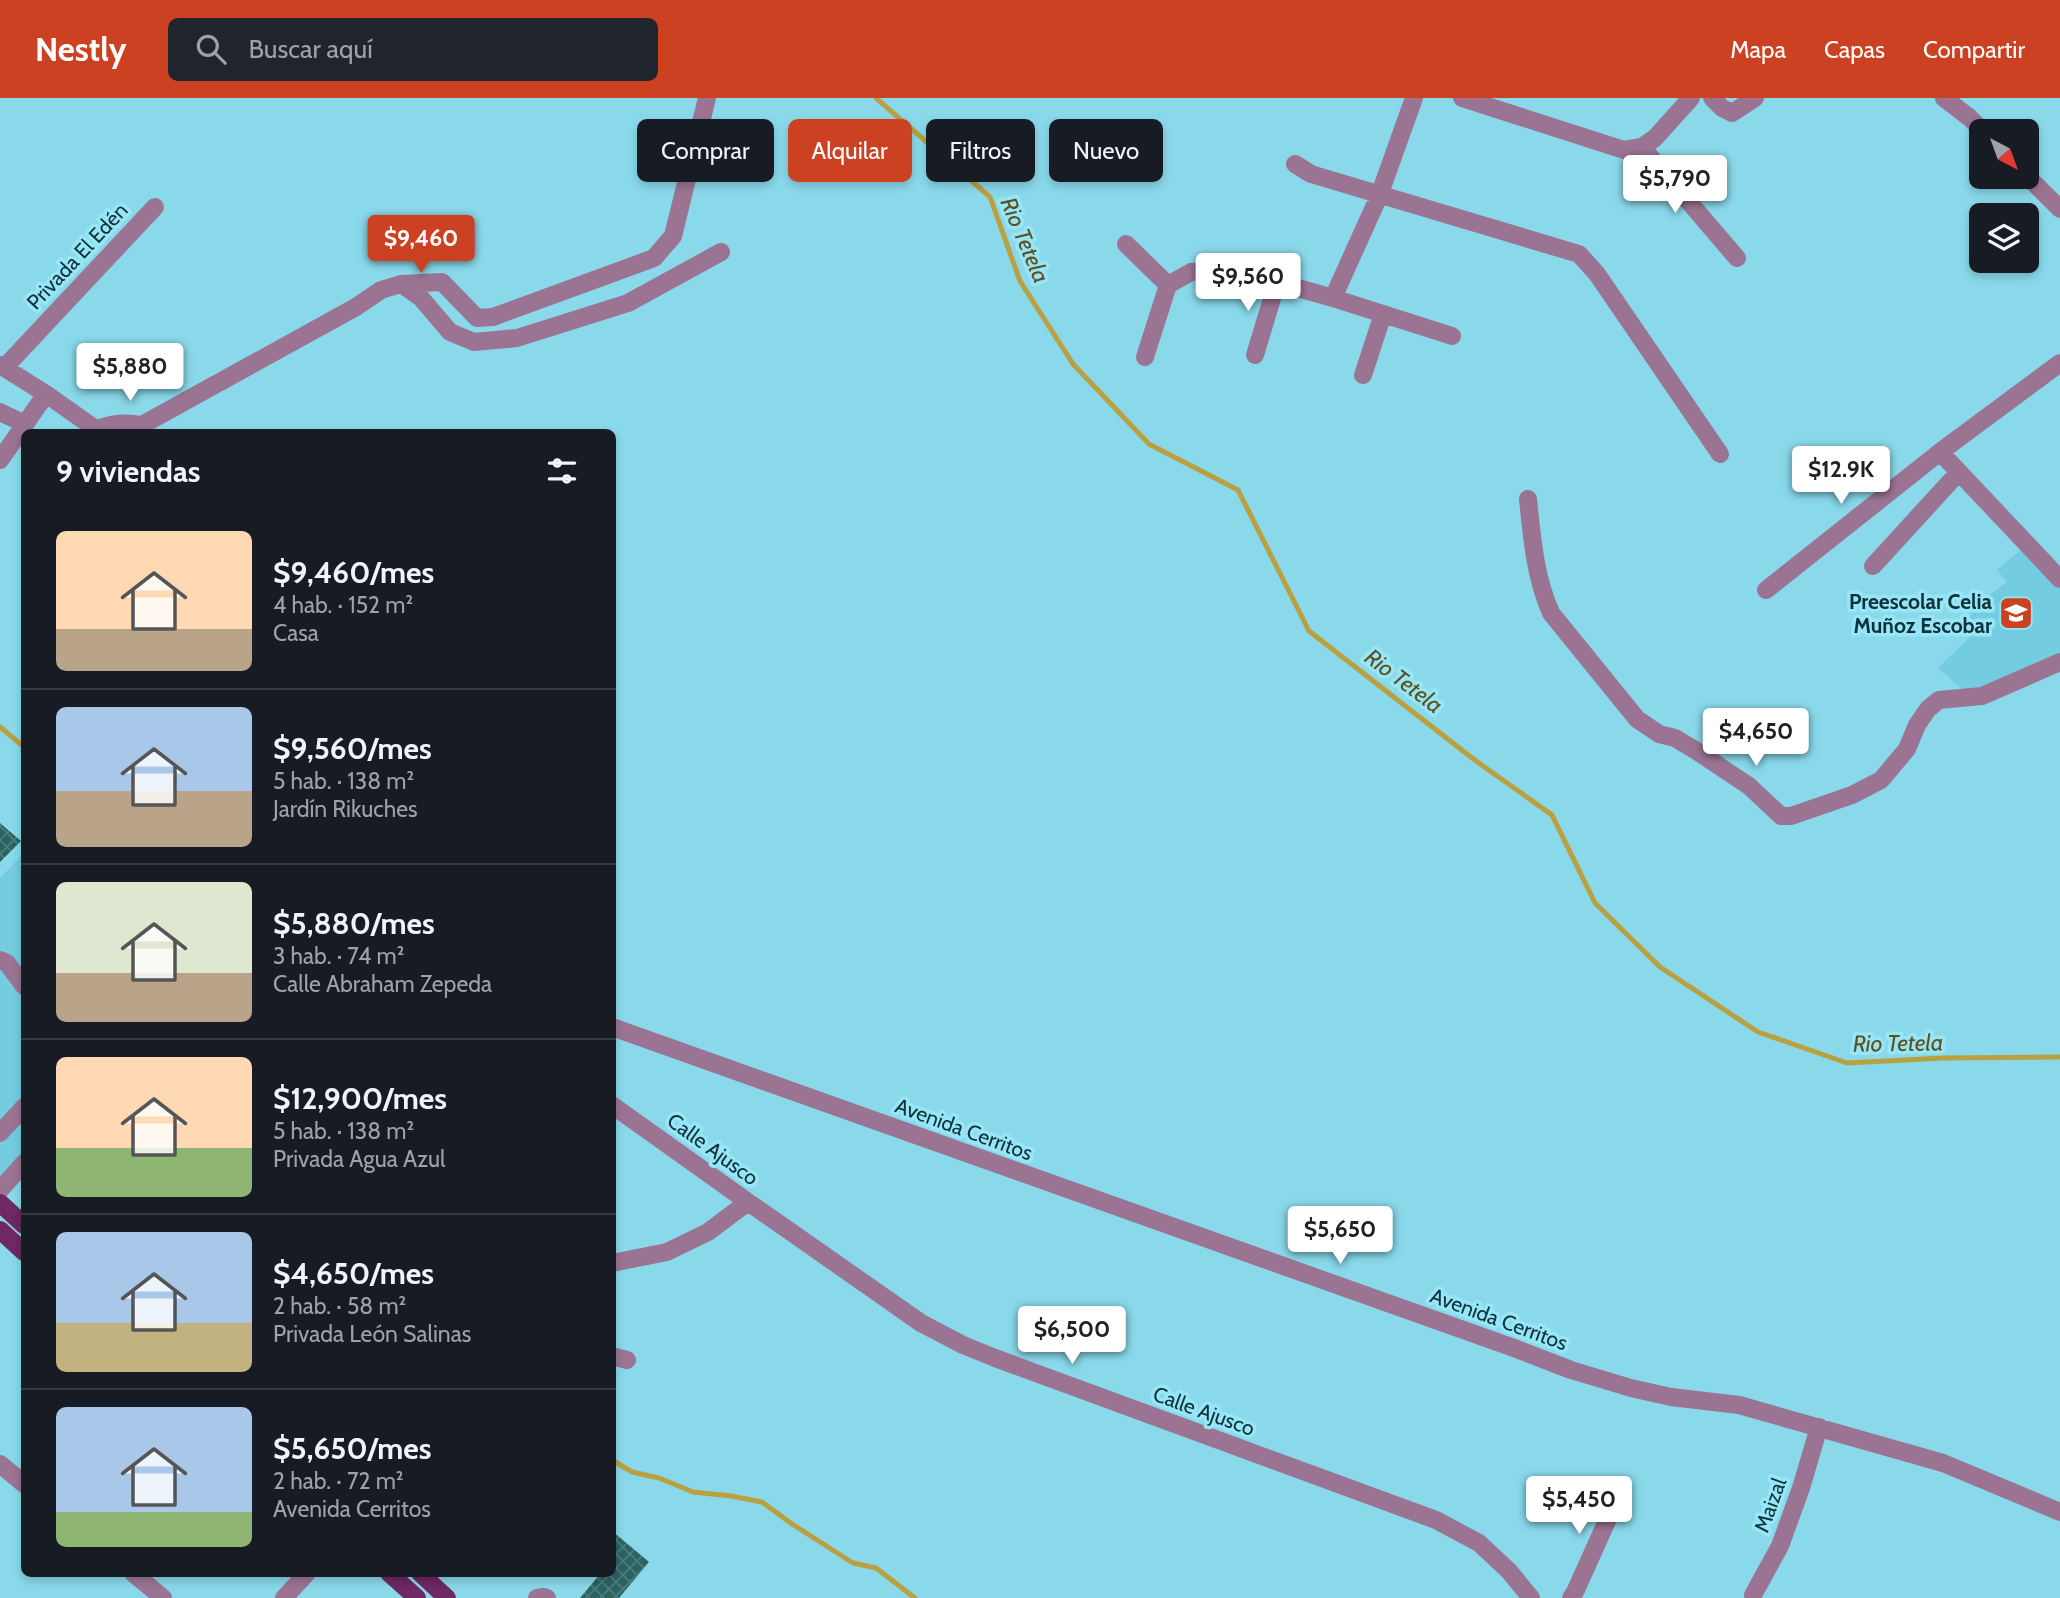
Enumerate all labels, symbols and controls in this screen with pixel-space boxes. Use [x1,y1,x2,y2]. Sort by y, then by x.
search box [168,18,658,81]
text: Nestly [35,29,126,69]
icon: search [192,30,230,68]
text: Buscar aquí [248,33,373,65]
text: Mapa [1730,35,1786,64]
text: Capas [1824,35,1885,64]
text: Compartir [1923,35,2025,64]
chip: Comprar [637,119,774,182]
chip: Alquilar [788,119,912,182]
chip: Filtros [926,119,1035,182]
chip: Nuevo [1049,119,1163,182]
north arrow [1969,119,2039,189]
map controls [1969,119,2039,273]
pin: $5,790 [1618,156,1732,215]
text: $5,790 [1639,164,1711,192]
water label: Rio Tetela [994,193,1056,287]
street label: Privada El Edén [21,198,133,314]
button: layers [1969,203,2039,273]
pin: $9,460 [364,216,478,275]
text: $9,460 [384,224,458,252]
pin: $9,560 [1191,254,1305,313]
text: $9,560 [1212,262,1284,290]
pin: $5,880 [73,344,187,403]
text: $5,880 [92,352,168,380]
pin: $12.9K [1784,446,1898,506]
icon: filters [543,452,581,490]
text: 9 viviendas [56,453,201,490]
text: $12.9K [1808,455,1874,483]
text: $9,460/mes [273,554,434,591]
icon: home [112,559,196,643]
place label: Preescolar Celia Muñoz Escobar [1849,589,1993,638]
text: 4 hab. · 152 m² [273,591,413,619]
school or university icon: Preescolar Celia Muñoz Escobar [1997,594,2035,632]
text: Casa [273,619,319,647]
water label: Rio Tetela [1359,643,1449,719]
pin: $4,650 [1699,708,1813,768]
text: $4,650 [1719,717,1793,745]
text: $9,560/mes [273,730,432,767]
icon: home [112,735,196,819]
text: 5 hab. · 138 m² [273,767,414,795]
text: Jardín Rikuches [273,795,417,823]
text: $5,880/mes [273,905,435,942]
icon: home [112,910,196,994]
text: 3 hab. · 74 m² [273,942,404,970]
text: Calle Abraham Zepeda [273,970,492,998]
water label: Rio Tetela [1853,1028,1943,1058]
text: $12,900/mes [273,1080,447,1117]
icon: home [112,1085,196,1169]
street label: Avenida Cerritos [892,1093,1036,1165]
street label: Calle Ajusco [662,1108,763,1191]
text: 5 hab. · 138 m² [273,1117,414,1145]
text: Privada Agua Azul [273,1145,446,1173]
pin: $5,650 [1283,1206,1397,1266]
text: $5,650 [1304,1215,1376,1243]
text: $4,650/mes [273,1255,434,1292]
icon: home [112,1260,196,1344]
street label: Avenida Cerritos [1427,1283,1571,1355]
text: 2 hab. · 58 m² [273,1292,406,1320]
pin: $6,500 [1015,1306,1129,1366]
text: $6,500 [1034,1315,1110,1343]
text: Privada León Salinas [273,1320,471,1348]
street label: Calle Ajusco [1149,1381,1258,1442]
text: $5,650/mes [273,1430,431,1467]
icon: home [112,1435,196,1519]
text: 2 hab. · 72 m² [273,1467,404,1495]
street label: Maizal [1749,1474,1791,1536]
pin: $5,450 [1522,1476,1636,1536]
text: $5,450 [1542,1485,1616,1513]
text: Avenida Cerritos [273,1495,431,1523]

